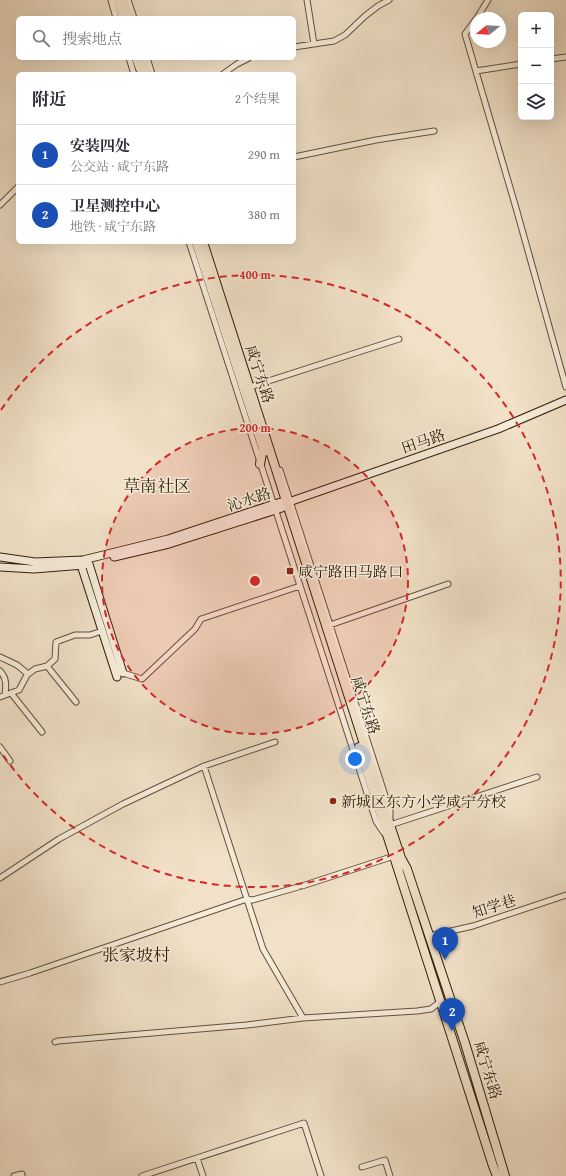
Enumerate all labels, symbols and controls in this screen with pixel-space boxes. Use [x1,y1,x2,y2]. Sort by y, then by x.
north arrow [470,12,506,48]
map controls [518,12,554,120]
button: + [518,12,554,48]
search box [16,16,296,60]
icon: search [30,27,52,49]
text: 搜索地点 [62,28,122,49]
button: − [518,48,554,84]
button: layers [518,84,554,120]
text: 附近 [32,86,66,111]
text: 2个结果 [235,89,280,108]
text: 安装四处 [70,135,130,156]
text: 1 [42,145,48,164]
text: 290 m [248,145,280,164]
text: 公交站 · 咸宁东路 [70,157,169,176]
text: 卫星测控中心 [70,195,160,216]
text: 2 [42,205,48,224]
text: 380 m [248,205,280,224]
text: 地铁 · 咸宁东路 [70,217,156,236]
text: 400 m [239,266,272,283]
street label: 咸宁东路 [241,342,279,406]
text: 200 m [239,419,272,436]
street label: 田马路 [398,424,448,458]
district label: 草南社区 [123,473,191,498]
street label: 沁水路 [224,482,274,516]
place label: 咸宁路田马路口 [298,561,403,582]
marker: 咸宁路田马路口 [285,566,295,576]
centre of rings [248,574,262,588]
street label: 咸宁东路 [347,673,385,737]
your location [345,749,365,769]
place label: 新城区东方小学咸宁分校 [341,791,506,812]
marker: 新城区东方小学咸宁分校 [328,796,338,806]
street label: 知学巷 [469,889,519,923]
pin: 1 [432,927,458,960]
district label: 张家坡村 [102,942,170,967]
pin: 2 [439,998,465,1031]
street label: 咸宁东路 [469,1038,507,1102]

